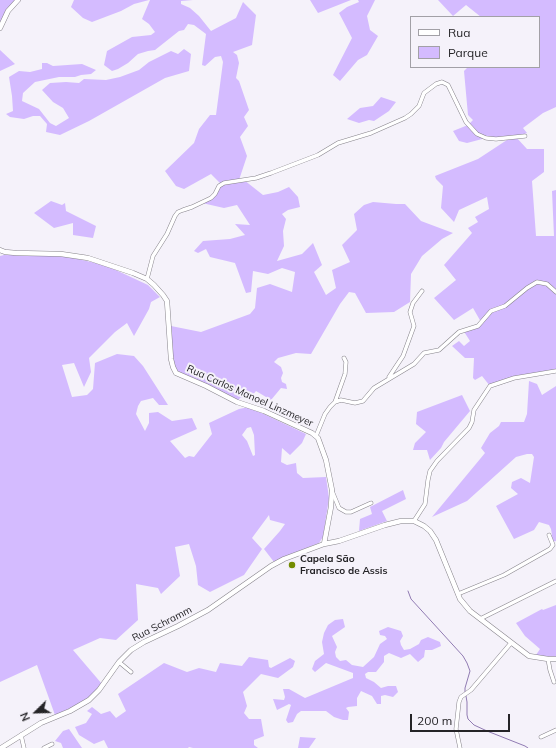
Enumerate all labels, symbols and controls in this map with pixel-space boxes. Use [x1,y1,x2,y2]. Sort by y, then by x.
legend [410,16,540,68]
text: Rua [448,25,470,40]
text: Parque [448,45,488,60]
street label: Rua Carlos Manoel Linzmeyer [185,363,315,429]
place label: Capela São Francisco de Assis [300,553,387,576]
marker: Capela São Francisco de Assis [287,560,297,570]
street label: Rua Schramm [130,604,194,644]
north arrow [16,692,56,732]
scale bar [412,706,512,732]
text: N [17,710,33,723]
text: 200 m [417,713,452,728]

